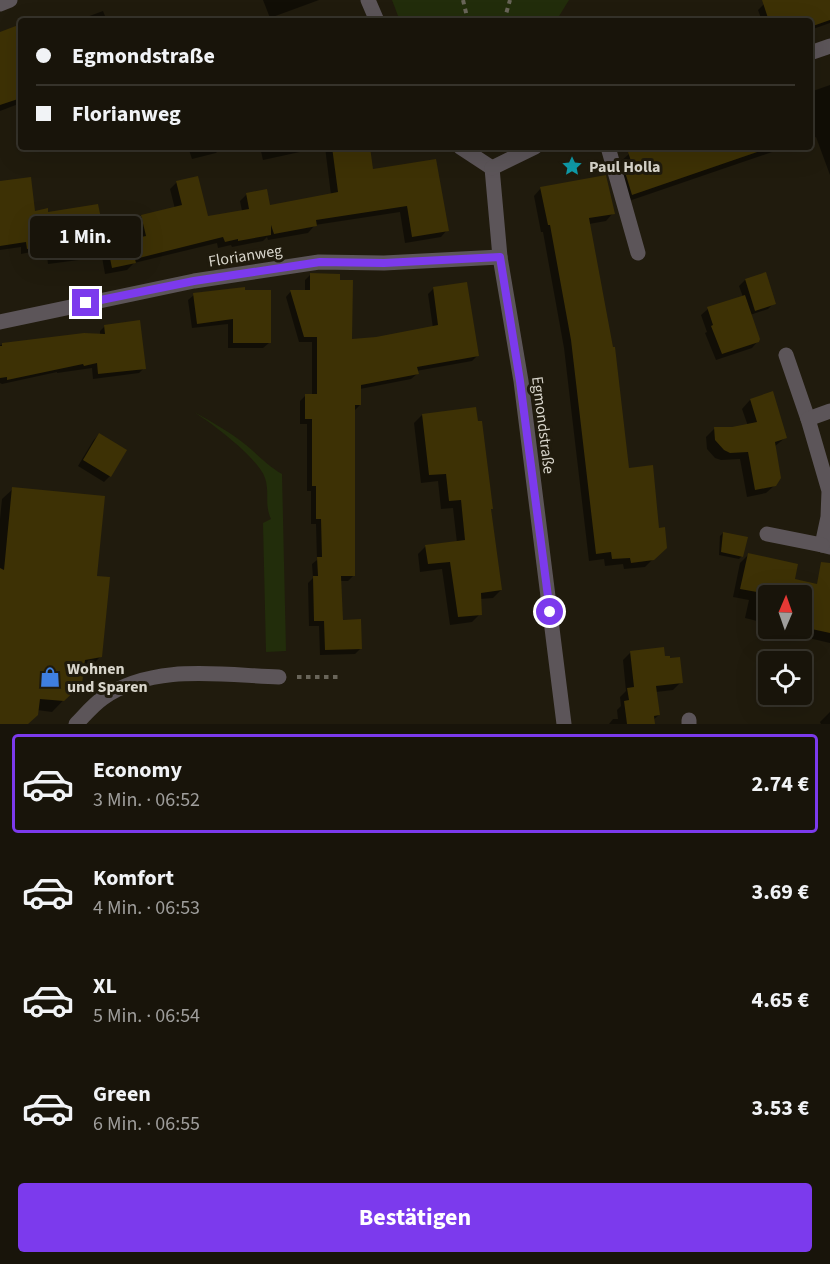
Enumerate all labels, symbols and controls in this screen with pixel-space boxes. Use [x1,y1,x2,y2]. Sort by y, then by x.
text: Egmondstraße [72,40,215,72]
text: Florianweg [72,98,181,130]
place icon: Paul Holla [560,154,584,178]
place label: Paul Holla [589,156,661,178]
callout: 1 Min. [31,216,142,258]
text: 1 Min. [59,223,112,251]
street label: Florianweg [207,239,284,273]
route end [72,289,99,316]
street label: Egmondstraße [526,375,560,475]
north arrow [758,585,812,639]
map controls [758,585,812,705]
route start [536,598,563,625]
button: locate [758,651,812,705]
place label: Wohnen und Sparen [67,658,148,698]
shop icon: Wohnen und Sparen [38,665,62,689]
text: Economy [93,754,182,786]
icon: car [21,757,75,811]
text: 2.74 € [752,768,809,800]
text: 3 Min. · 06:52 [93,786,200,814]
text: Komfort [93,862,174,894]
icon: car [21,865,75,919]
text: 3.69 € [752,876,809,908]
text: 4 Min. · 06:53 [93,894,200,922]
text: XL [93,970,117,1002]
icon: car [21,973,75,1027]
text: 4.65 € [752,984,809,1016]
text: 5 Min. · 06:54 [93,1002,200,1030]
text: Green [93,1078,151,1110]
icon: car [21,1081,75,1135]
text: 3.53 € [752,1092,809,1124]
text: 6 Min. · 06:55 [93,1110,200,1138]
button: Bestätigen [18,1183,812,1252]

